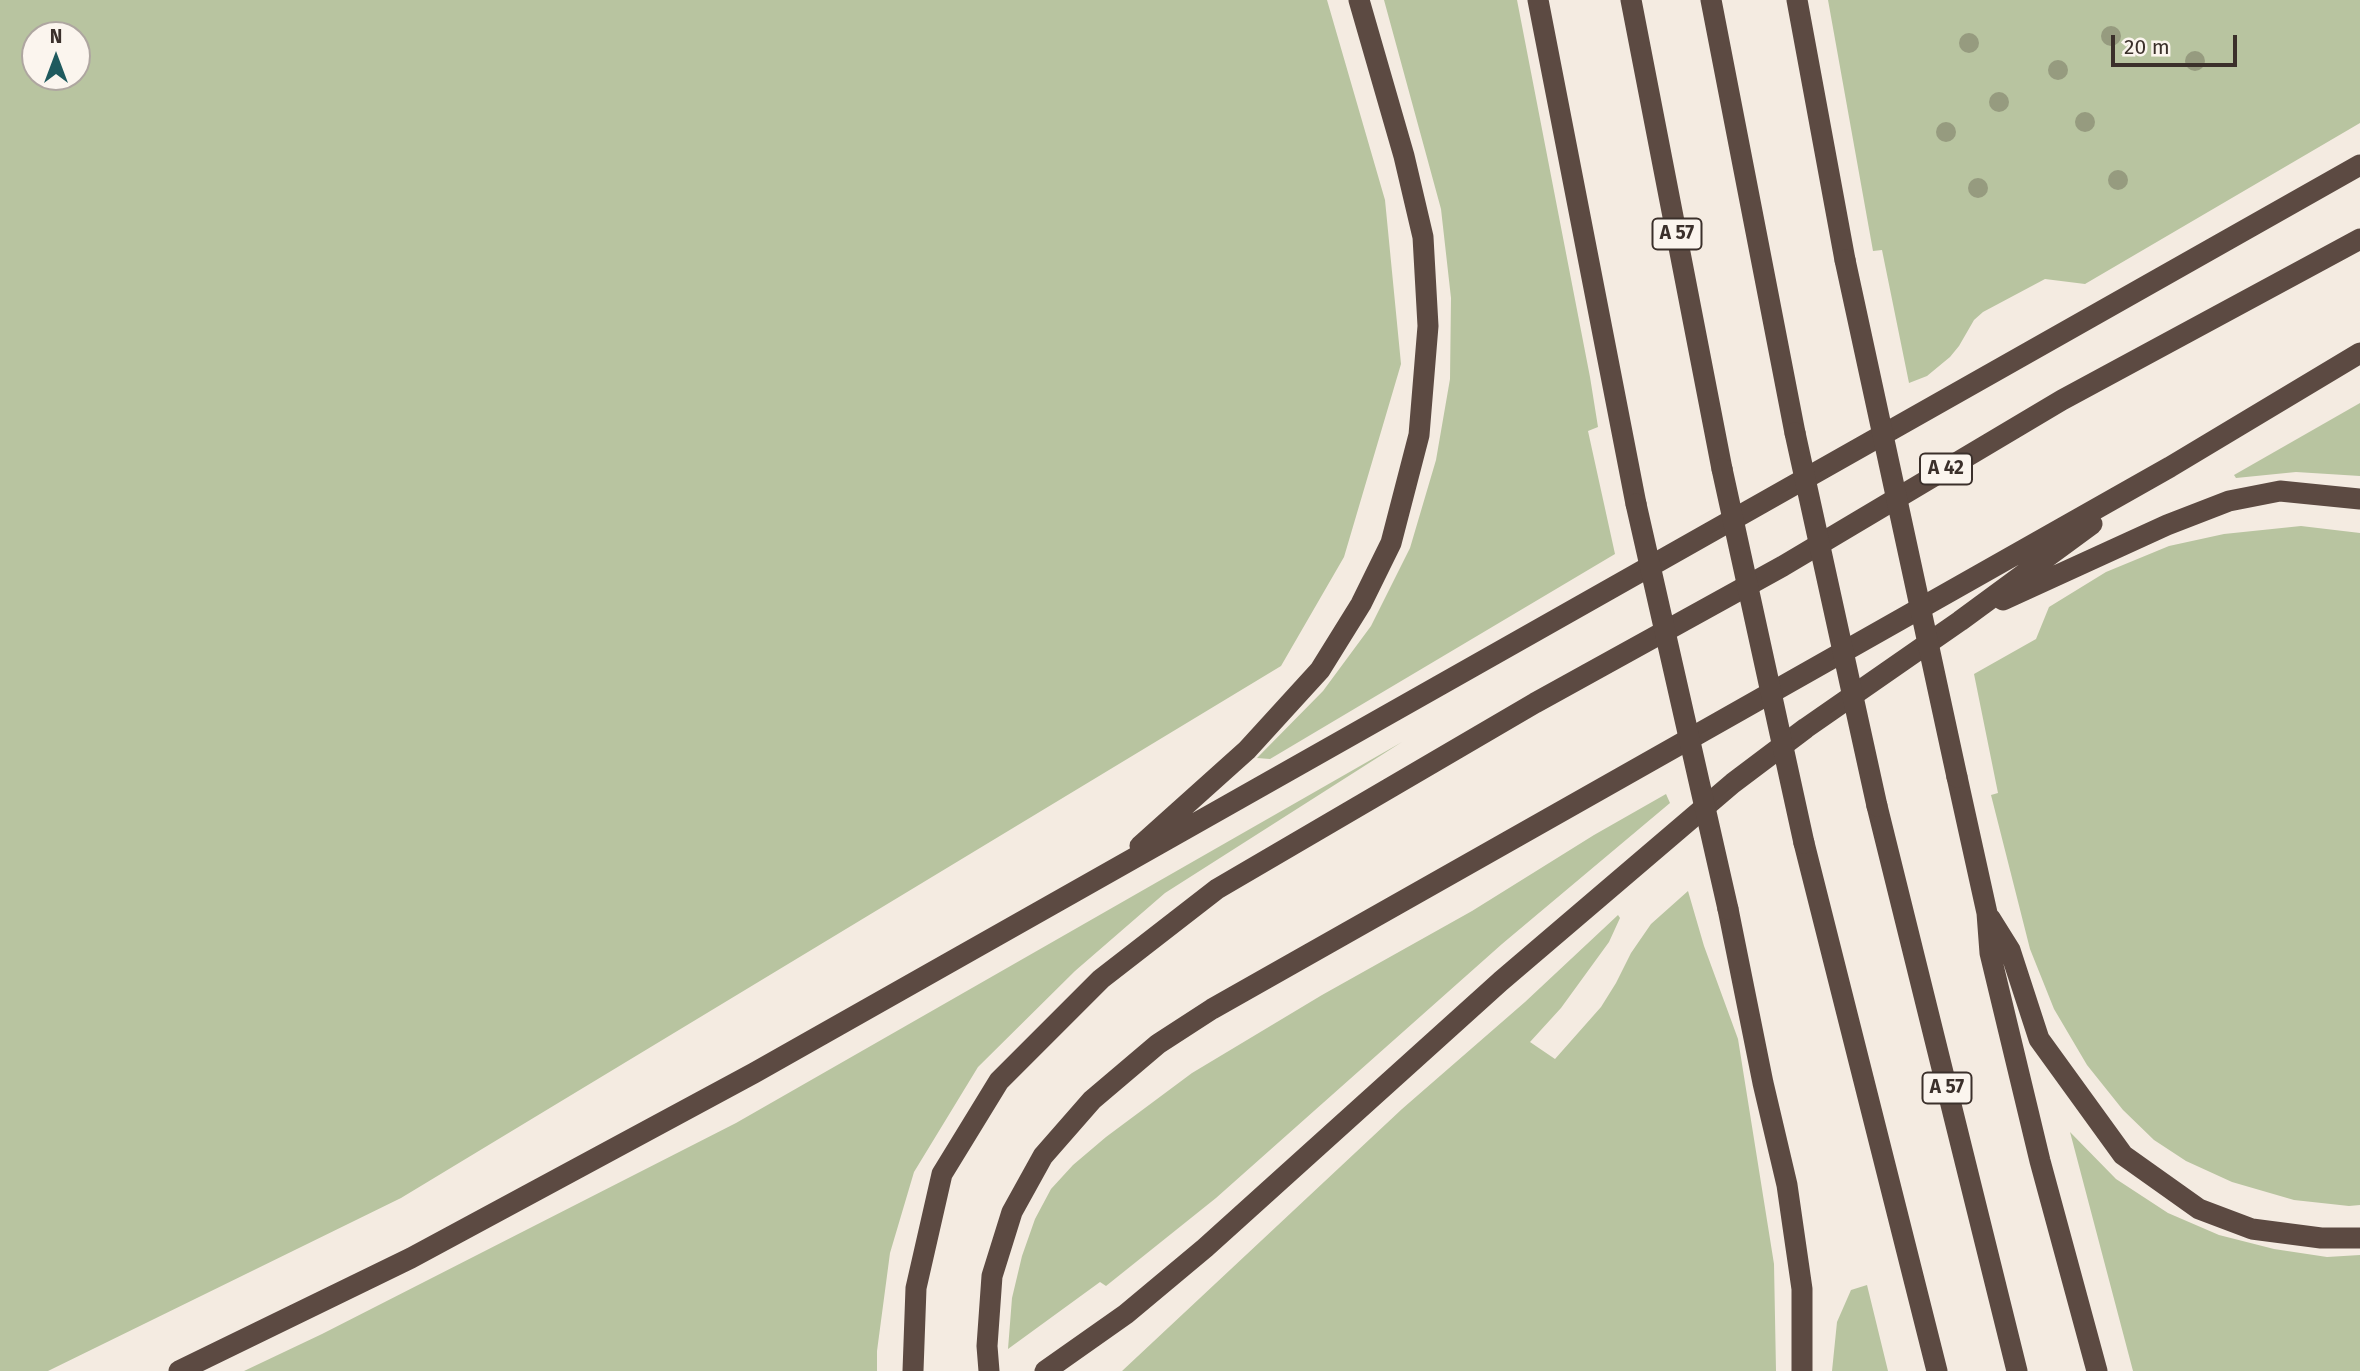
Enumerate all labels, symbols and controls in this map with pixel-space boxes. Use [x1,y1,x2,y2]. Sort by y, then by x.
north arrow [21,21,91,91]
scale bar [2115,21,2241,65]
text: N [50,25,62,48]
text: 20 m [2124,34,2170,60]
road number: A 57 [1652,218,1702,250]
road number: A 42 [1920,454,1972,484]
road number: A 57 [1923,1072,1972,1104]

